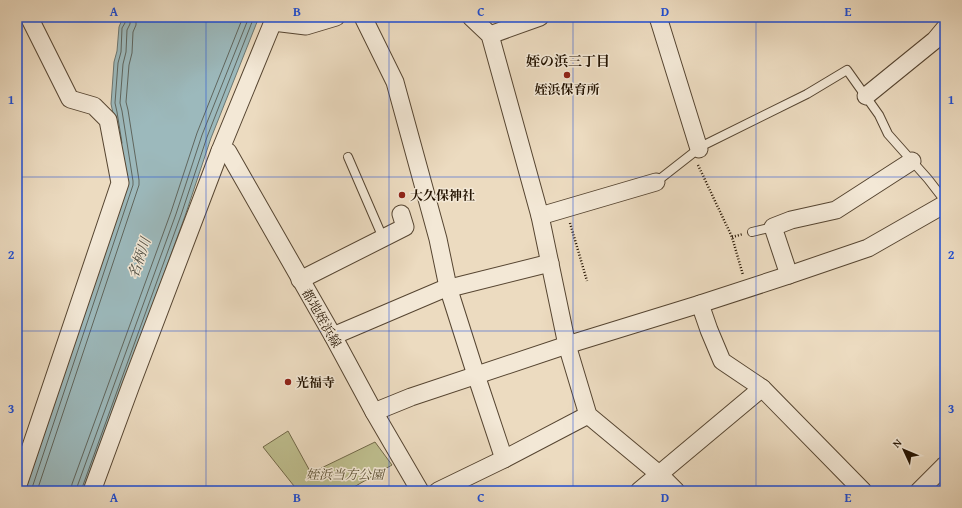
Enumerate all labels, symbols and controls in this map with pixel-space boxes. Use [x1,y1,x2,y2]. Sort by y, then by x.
text: A [110,2,119,21]
text: B [293,2,301,21]
text: C [477,2,485,21]
text: D [661,2,669,21]
text: E [845,2,852,21]
district label: 姪の浜三丁目 [526,51,610,71]
marker: 姪浜保育所 [562,70,572,80]
place label: 姪浜保育所 [534,80,600,99]
text: 1 [8,90,14,109]
text: 1 [948,90,954,109]
place label: 大久保神社 [410,186,475,205]
marker: 大久保神社 [397,190,407,200]
water label: 名柄川 [123,233,156,281]
text: 2 [8,245,15,264]
text: 2 [948,245,955,264]
street label: 都地姪浜線 [297,285,346,351]
place label: 光福寺 [296,373,335,392]
marker: 光福寺 [283,377,293,387]
text: 3 [8,399,14,418]
text: 3 [948,399,954,418]
north arrow [884,430,924,470]
text: N [888,434,906,451]
park label: 姪浜当方公園 [306,465,386,484]
text: A [110,488,119,507]
text: B [293,488,301,507]
text: C [477,488,485,507]
text: D [661,488,669,507]
text: E [845,488,852,507]

